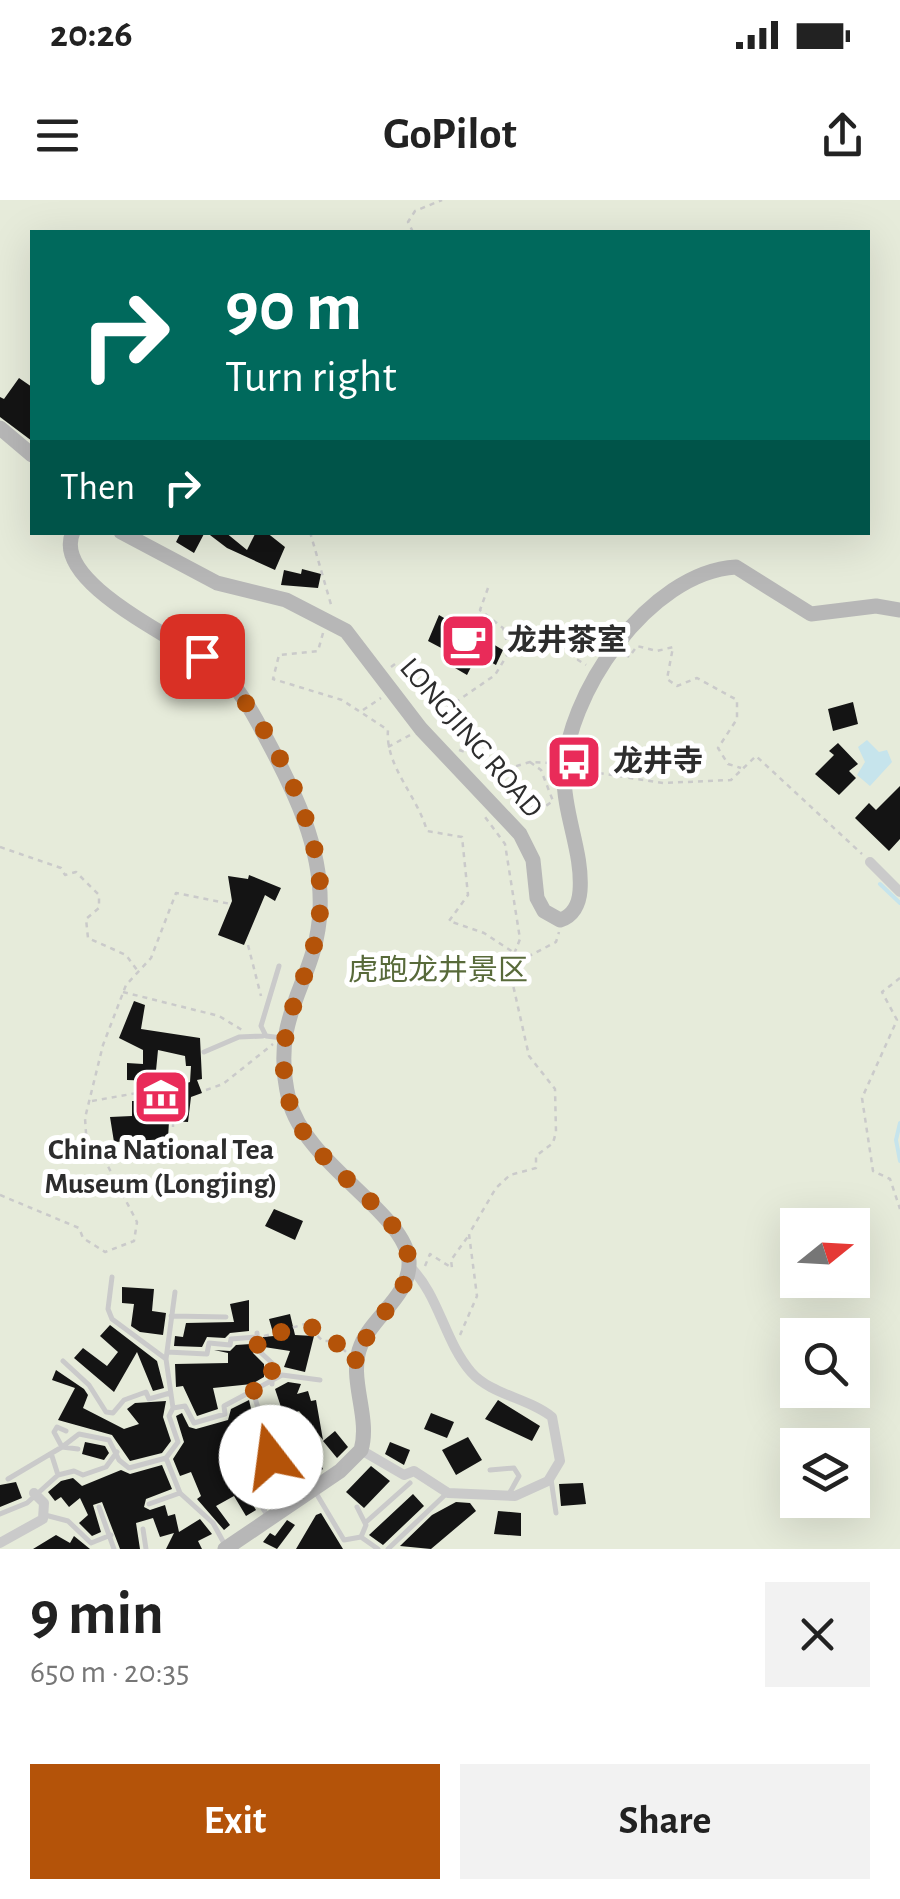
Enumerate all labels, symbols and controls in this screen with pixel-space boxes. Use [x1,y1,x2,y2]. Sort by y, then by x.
text: 20:26 [50,16,133,54]
icon: menu [30,108,85,163]
icon: share [815,108,870,163]
text: GoPilot [383,112,517,157]
icon: right [60,270,190,400]
text: 90 m [225,273,362,343]
text: Turn right [225,355,397,400]
icon: right [155,460,210,515]
text: Then [60,469,135,507]
cafe icon: 龙井茶室 [438,611,498,671]
pin [160,614,245,699]
place label: 龙井茶室 [507,624,627,656]
icon: arrive [175,629,230,684]
street label: LONGJING ROAD [394,653,548,823]
bus stop icon: 龙井寺 [544,732,604,792]
place label: 龙井寺 [613,745,703,777]
park label: 虎跑龙井景区 [348,954,528,986]
museum icon: China National Tea Museum (Longjing) [131,1067,191,1127]
place label: China National Tea Museum (Longjing) [44,1135,278,1199]
north arrow [780,1208,870,1298]
map controls [780,1208,870,1518]
button: search [780,1318,870,1408]
position arrow [219,1405,323,1509]
button: layers [780,1428,870,1518]
button: close [765,1582,870,1687]
text: 9 min [30,1585,164,1645]
text: 650 m · 20:35 [30,1656,189,1688]
button: Exit [30,1764,440,1879]
button: Share [460,1764,870,1879]

